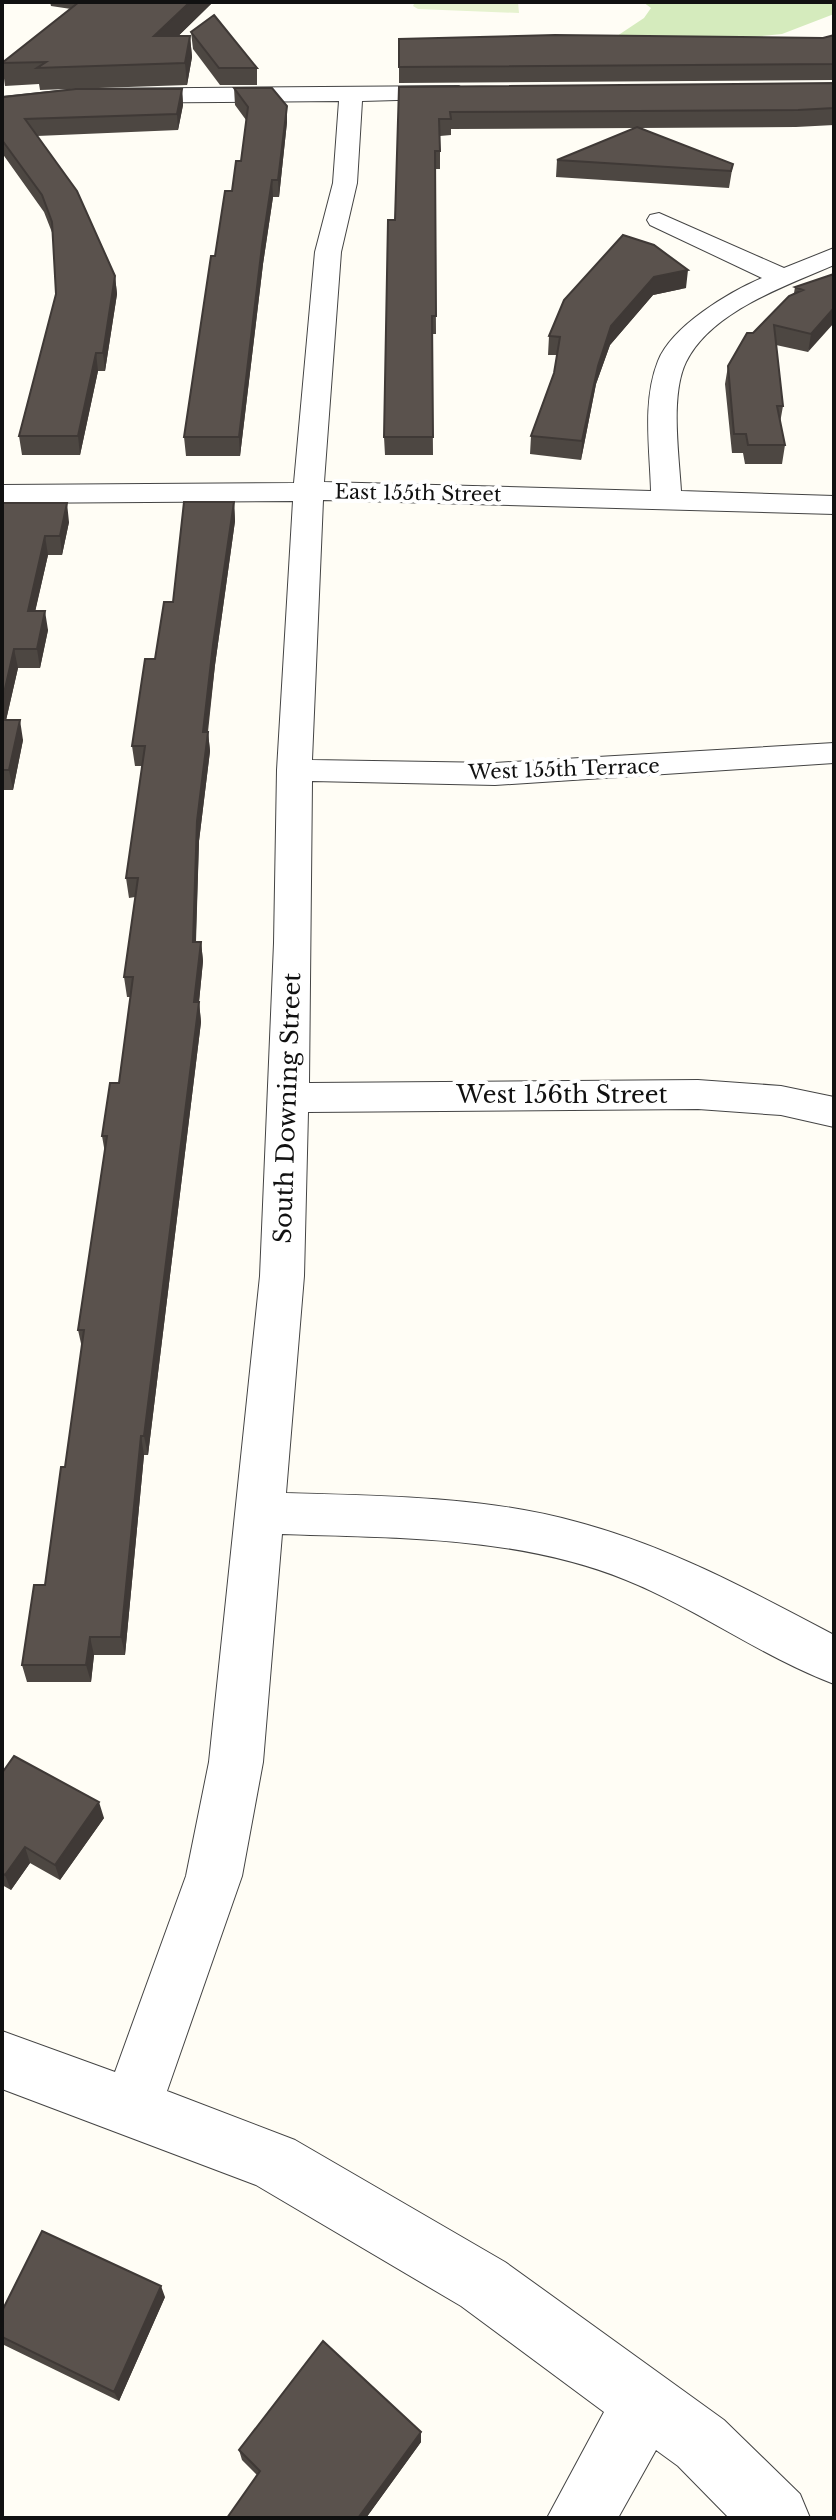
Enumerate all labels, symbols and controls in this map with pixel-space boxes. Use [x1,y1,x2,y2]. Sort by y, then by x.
street label: East 155th Street [334,480,502,506]
street label: West 155th Terrace [467,754,660,784]
street label: South Downing Street [268,972,306,1244]
street label: West 156th Street [455,1080,668,1109]

